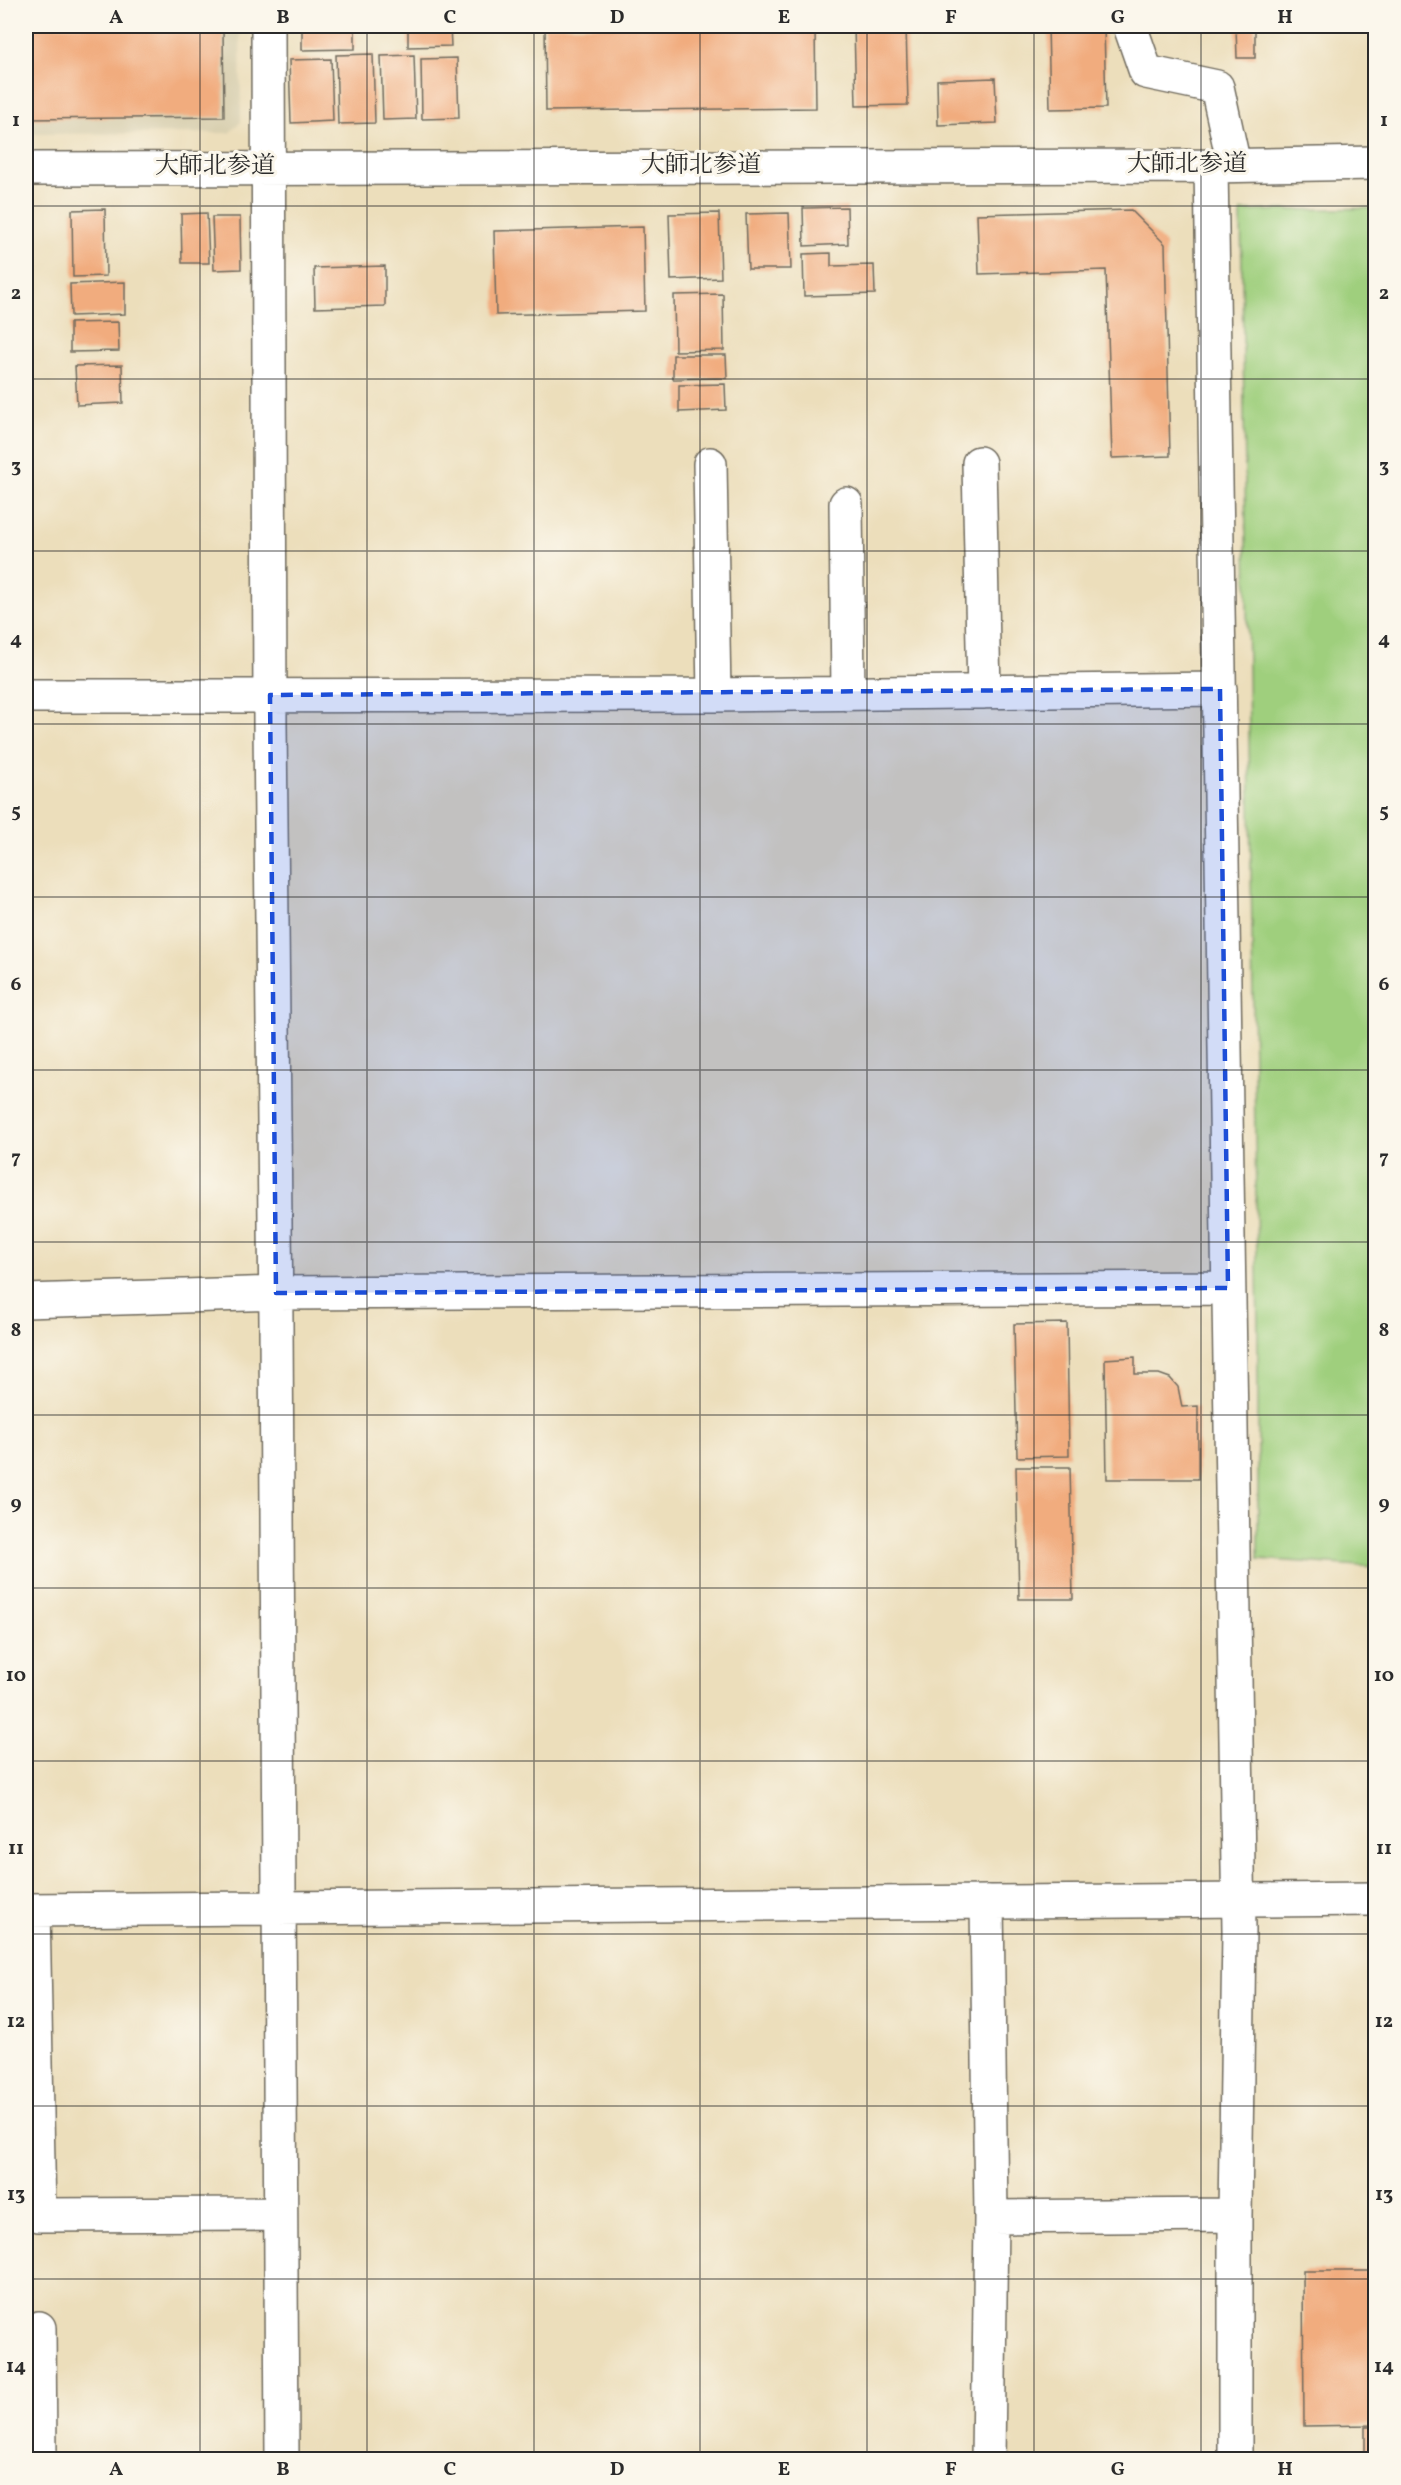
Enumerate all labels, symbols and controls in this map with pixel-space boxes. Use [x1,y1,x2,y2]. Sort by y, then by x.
text: A [109,4,123,32]
text: B [276,4,290,32]
text: C [444,4,457,32]
text: D [610,4,624,32]
text: E [778,4,790,32]
text: F [945,4,957,32]
text: G [1111,4,1125,32]
text: H [1277,4,1293,32]
text: 1 [12,107,20,135]
text: 1 [1380,107,1388,135]
street label: 大師北参道 [1127,148,1247,182]
street label: 大師北参道 [641,149,761,183]
street label: 大師北参道 [155,150,275,184]
text: 2 [11,280,21,308]
text: 2 [1379,280,1389,308]
text: 3 [11,453,21,481]
text: 3 [1379,453,1389,481]
text: 4 [10,626,22,654]
text: 4 [1378,626,1390,654]
text: 5 [11,798,21,826]
text: 5 [1379,798,1389,826]
text: 6 [11,971,22,999]
text: 6 [1379,971,1390,999]
text: 7 [11,1144,21,1172]
text: 7 [1379,1144,1389,1172]
text: 8 [11,1317,21,1345]
text: 8 [1379,1317,1389,1345]
text: 9 [10,1490,22,1518]
text: 9 [1378,1490,1390,1518]
text: 10 [6,1662,26,1690]
text: 10 [1374,1662,1394,1690]
text: 11 [8,1835,24,1863]
text: 11 [1376,1835,1392,1863]
text: 12 [7,2008,25,2036]
text: 12 [1375,2008,1393,2036]
text: 13 [7,2181,25,2209]
text: 13 [1375,2181,1393,2209]
text: 14 [6,2353,26,2381]
text: 14 [1374,2353,1394,2381]
text: A [109,2456,123,2484]
text: B [276,2456,290,2484]
text: C [444,2456,457,2484]
text: D [610,2456,624,2484]
text: E [778,2456,790,2484]
text: F [945,2456,957,2484]
text: G [1111,2456,1125,2484]
text: H [1277,2456,1293,2484]

